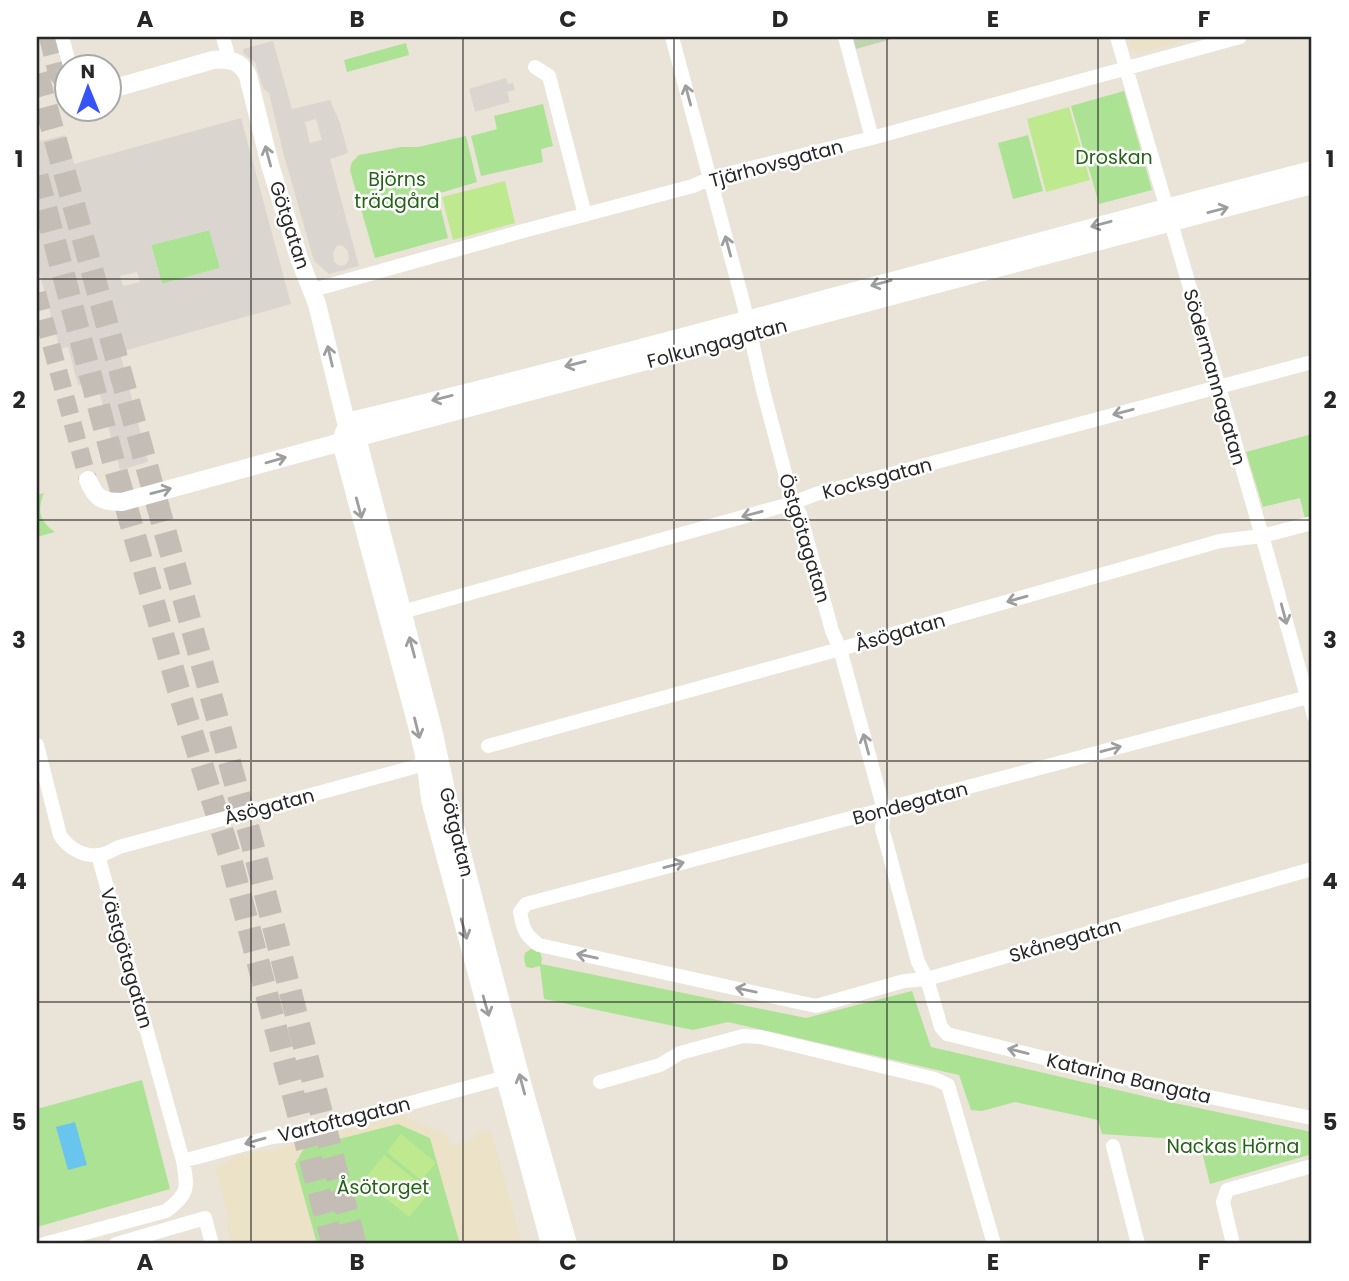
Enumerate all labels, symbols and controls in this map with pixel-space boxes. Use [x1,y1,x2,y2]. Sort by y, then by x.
text: A [137,3,154,35]
text: B [349,3,365,35]
text: C [559,3,577,35]
text: D [772,3,788,35]
text: E [987,3,999,35]
text: F [1198,3,1210,35]
north arrow [52,52,122,122]
text: N [80,58,95,85]
one-way arrow [681,84,694,107]
street label: Tjärhovsgatan [706,133,846,194]
text: 1 [15,143,23,175]
text: 1 [1326,143,1334,175]
park label: Droskan [1075,144,1153,171]
one-way arrow [261,145,274,168]
park label: Björns trädgård [354,166,440,215]
street label: Götgatan [263,177,316,273]
one-way arrow [1207,202,1229,215]
one-way arrow [1090,219,1112,232]
one-way arrow [721,235,734,257]
one-way arrow [870,277,893,290]
street label: Södermannagatan [1176,286,1253,468]
street label: Folkungagatan [644,312,790,375]
one-way arrow [323,345,336,368]
one-way arrow [564,358,587,371]
text: 2 [12,384,26,416]
text: 2 [1323,384,1337,416]
one-way arrow [431,392,454,405]
one-way arrow [1112,406,1135,419]
street label: Kocksgatan [819,451,935,506]
one-way arrow [265,453,287,466]
street label: Östgötagatan [772,470,837,606]
one-way arrow [149,484,172,497]
one-way arrow [353,496,366,519]
one-way arrow [741,509,763,522]
one-way arrow [1007,593,1029,606]
one-way arrow [1278,602,1291,624]
street label: Åsögatan [852,607,948,658]
text: 3 [12,624,26,656]
text: 3 [1323,624,1337,656]
one-way arrow [404,636,417,658]
one-way arrow [411,716,424,739]
one-way arrow [859,733,872,756]
one-way arrow [1099,742,1122,755]
street label: Bondegatan [850,775,971,832]
street label: Åsögatan [221,781,317,831]
street label: Götgatan [432,784,481,880]
one-way arrow [662,858,685,871]
text: 4 [11,865,27,897]
text: 4 [1322,865,1338,897]
street label: Västgötagatan [94,885,159,1032]
street label: Skånegatan [1006,912,1124,969]
one-way arrow [458,917,471,939]
one-way arrow [576,948,599,962]
one-way arrow [735,983,758,997]
one-way arrow [480,995,493,1017]
one-way arrow [1007,1044,1029,1057]
street label: Katarina Bangata [1044,1046,1214,1111]
one-way arrow [515,1073,528,1095]
street label: Vartoftagatan [275,1090,413,1149]
text: 5 [12,1106,26,1138]
text: 5 [1323,1106,1337,1138]
park label: Nackas Hörna [1167,1133,1299,1160]
one-way arrow [244,1136,266,1149]
park label: Åsötorget [337,1174,429,1201]
text: A [137,1246,154,1278]
text: B [349,1246,365,1278]
text: C [559,1246,577,1278]
text: D [772,1246,788,1278]
text: E [987,1246,999,1278]
text: F [1198,1246,1210,1278]

